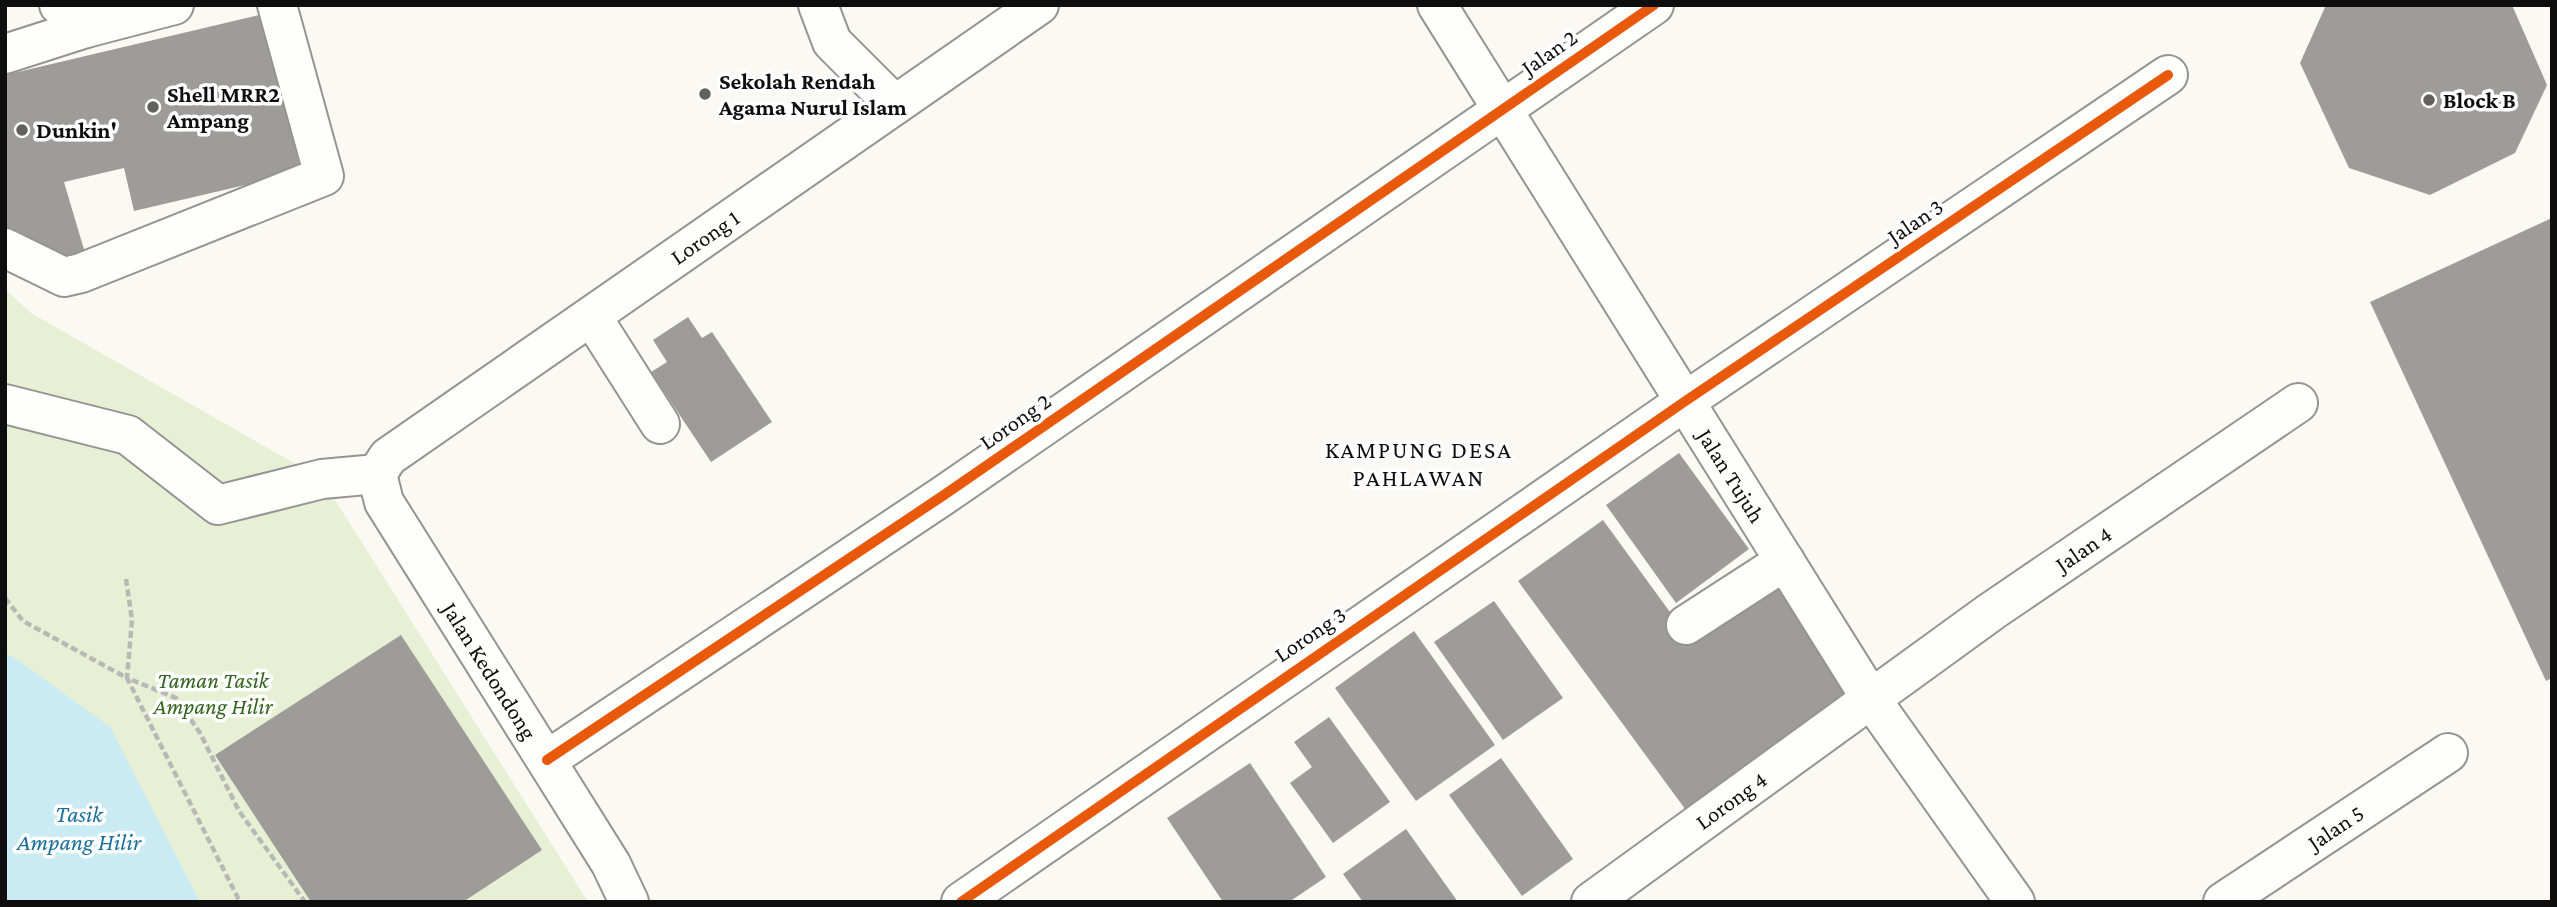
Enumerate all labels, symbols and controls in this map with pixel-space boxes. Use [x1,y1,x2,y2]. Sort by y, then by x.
street label: Jalan 2 [1515,24,1582,82]
place label: Sekolah Rendah Agama Nurul Islam [718,68,907,120]
place label: Shell MRR2 Ampang [166,81,280,133]
marker: Sekolah Rendah Agama Nurul Islam [697,86,713,102]
place label: Block B [2443,87,2516,113]
marker: Block B [2421,92,2437,108]
marker: Shell MRR2 Ampang [145,99,161,115]
place label: Dunkin' [36,117,117,143]
marker: Dunkin' [14,122,30,138]
street label: Jalan 3 [1880,193,1948,250]
street label: Lorong 1 [666,204,744,270]
street label: Lorong 2 [974,387,1056,455]
street label: Jalan Tujuh [1691,422,1770,527]
district label: KAMPUNG DESA PAHLAWAN [1325,436,1513,491]
street label: Jalan 4 [2049,521,2117,578]
street label: Jalan Kedondong [436,596,542,744]
street label: Lorong 3 [1269,601,1351,667]
park label: Taman Tasik Ampang Hilir [153,667,273,719]
street label: Lorong 4 [1690,766,1772,835]
water label: Tasik Ampang Hilir [16,800,142,855]
street label: Jalan 5 [2301,800,2368,856]

